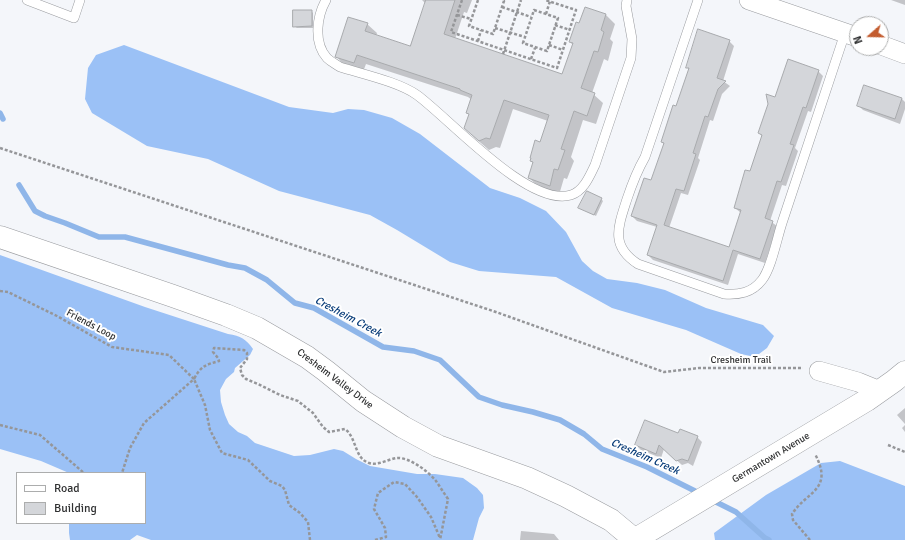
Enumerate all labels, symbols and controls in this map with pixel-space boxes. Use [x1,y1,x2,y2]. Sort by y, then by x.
north arrow [849,16,889,56]
text: N [851,34,866,46]
water label: Cresheim Creek [312,294,384,340]
street label: Friends Loop [64,307,118,343]
street label: Cresheim Valley Drive [294,346,376,412]
street label: Cresheim Trail [710,354,772,366]
street label: Germantown Avenue [730,430,812,486]
water label: Cresheim Creek [609,436,681,478]
legend [16,472,146,524]
text: Road [54,481,80,496]
text: Building [54,501,97,516]

